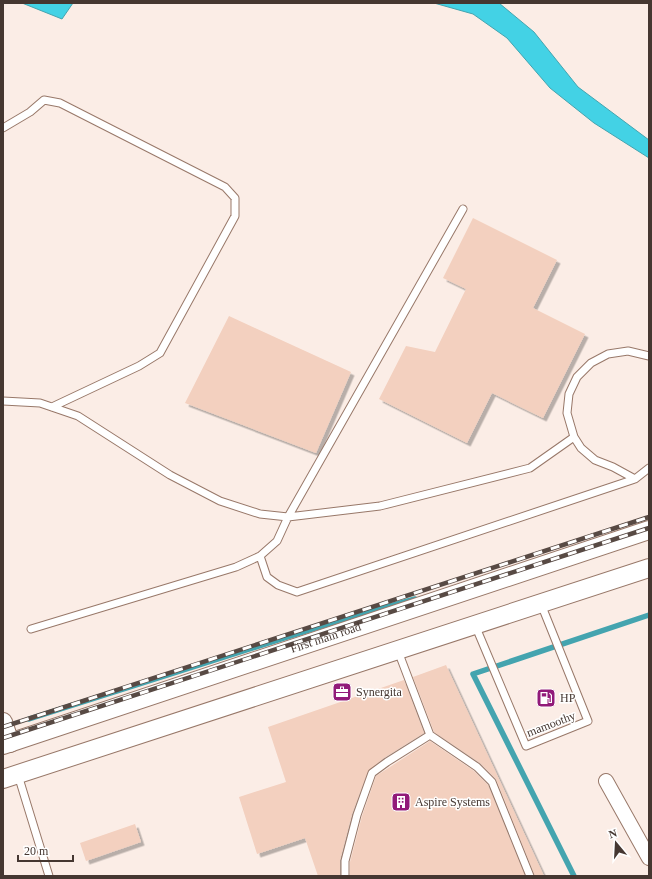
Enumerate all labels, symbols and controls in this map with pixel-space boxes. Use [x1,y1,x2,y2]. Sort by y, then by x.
street label: First main road [289,619,363,656]
office icon: Synergita [331,681,353,703]
place label: Synergita [356,685,402,699]
fuel station icon: HP [535,687,557,709]
place label: HP [560,691,576,705]
street label: mamoothy [525,708,577,740]
building icon: Aspire Systems [390,791,412,813]
place label: Aspire Systems [415,795,490,809]
north arrow [596,823,636,863]
text: N [607,827,619,840]
scale bar [18,837,73,863]
text: 20 m [24,844,49,858]

